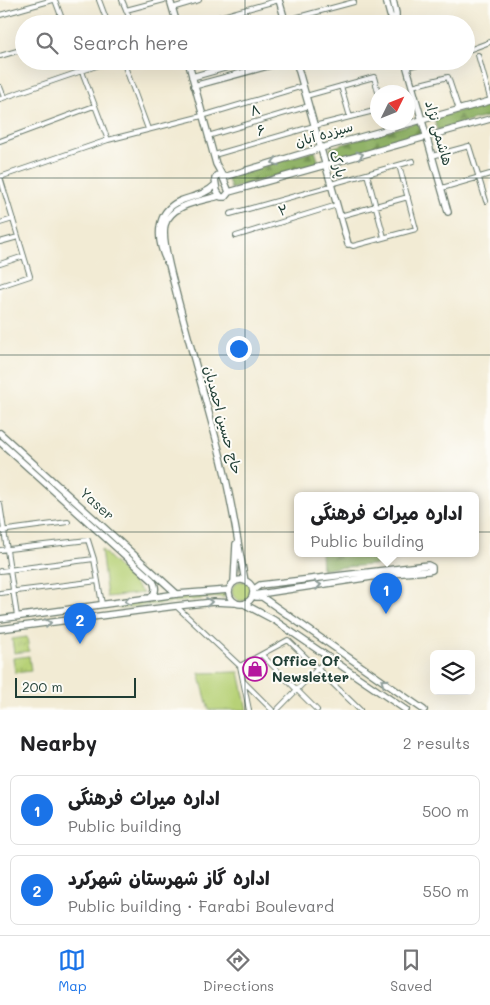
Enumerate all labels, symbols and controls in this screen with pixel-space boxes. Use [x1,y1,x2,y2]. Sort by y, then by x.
search box [15,15,475,70]
icon: search [33,29,61,57]
text: Search here [73,30,189,55]
north arrow [370,85,415,130]
street label: هاشمی نژاد [421,98,458,168]
street label: ۸ [248,99,262,120]
street label: سیزده آبان [293,116,355,151]
street label: ۶ [254,119,268,140]
street label: پارک [325,148,351,180]
one-way arrow [355,151,363,161]
one-way arrow [271,156,279,166]
street label: ۲ [276,199,290,220]
your location [226,336,252,362]
street label: حاج حسین احمدیان [199,363,247,477]
street label: Yaser [76,483,119,524]
popup [294,492,479,557]
text: اداره میراث فرهنگی [311,500,462,525]
text: Public building [311,530,424,551]
pin: 1 [370,573,402,614]
one-way arrow [314,581,322,591]
one-way arrow [124,595,132,606]
one-way arrow [206,597,214,608]
pin: 2 [64,603,96,644]
one-way arrow [45,618,53,629]
map controls [430,650,475,695]
button: layers [430,650,475,695]
place label: Office Of Newsletter [272,651,349,686]
shop icon: Office Of Newsletter [242,656,268,682]
scale bar [15,675,136,698]
text: 200 m [22,677,63,696]
one-way arrow [380,679,390,688]
text: Nearby [20,729,97,756]
text: 2 results [403,732,470,753]
text: اداره میراث فرهنگی [68,785,220,810]
text: 1 [33,800,41,821]
text: 500 m [422,800,469,821]
text: Public building [68,815,181,836]
text: اداره گاز شهرستان شهرکرد [68,865,270,890]
text: 2 [33,880,41,901]
text: 550 m [423,880,469,901]
text: Public building · Farabi Boulevard [68,895,334,916]
tab: Map [58,946,87,995]
tab: Directions [203,946,274,995]
tab: Saved [390,946,432,995]

